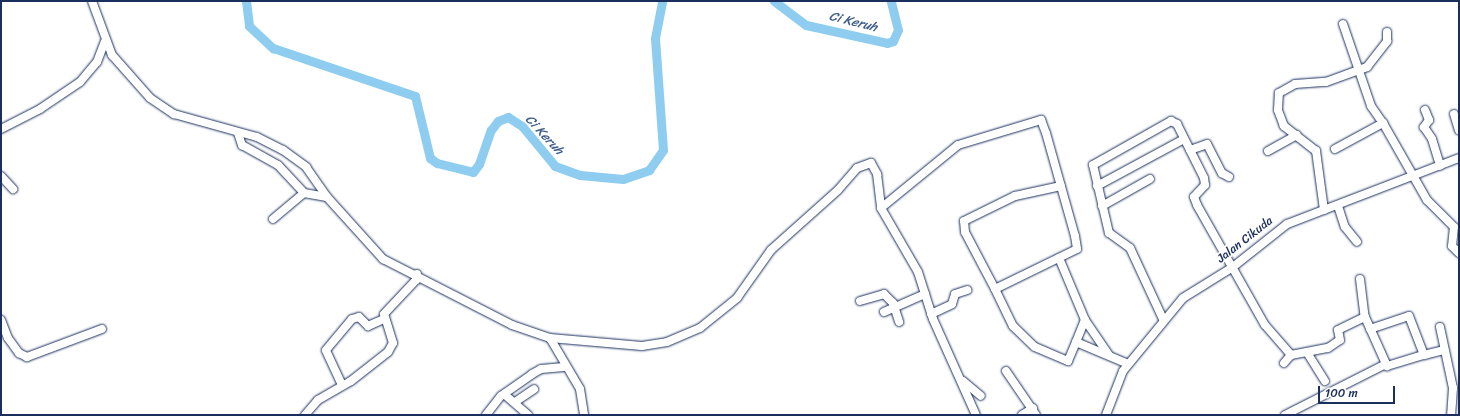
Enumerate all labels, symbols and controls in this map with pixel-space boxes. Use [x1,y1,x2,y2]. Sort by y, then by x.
water label: Ci Keruh [827,9,879,35]
water label: Ci Keruh [522,112,566,158]
street label: Jalan Cikuda [1214,214,1276,266]
scale bar [1320,378,1397,404]
text: 100 m [1325,382,1358,404]

